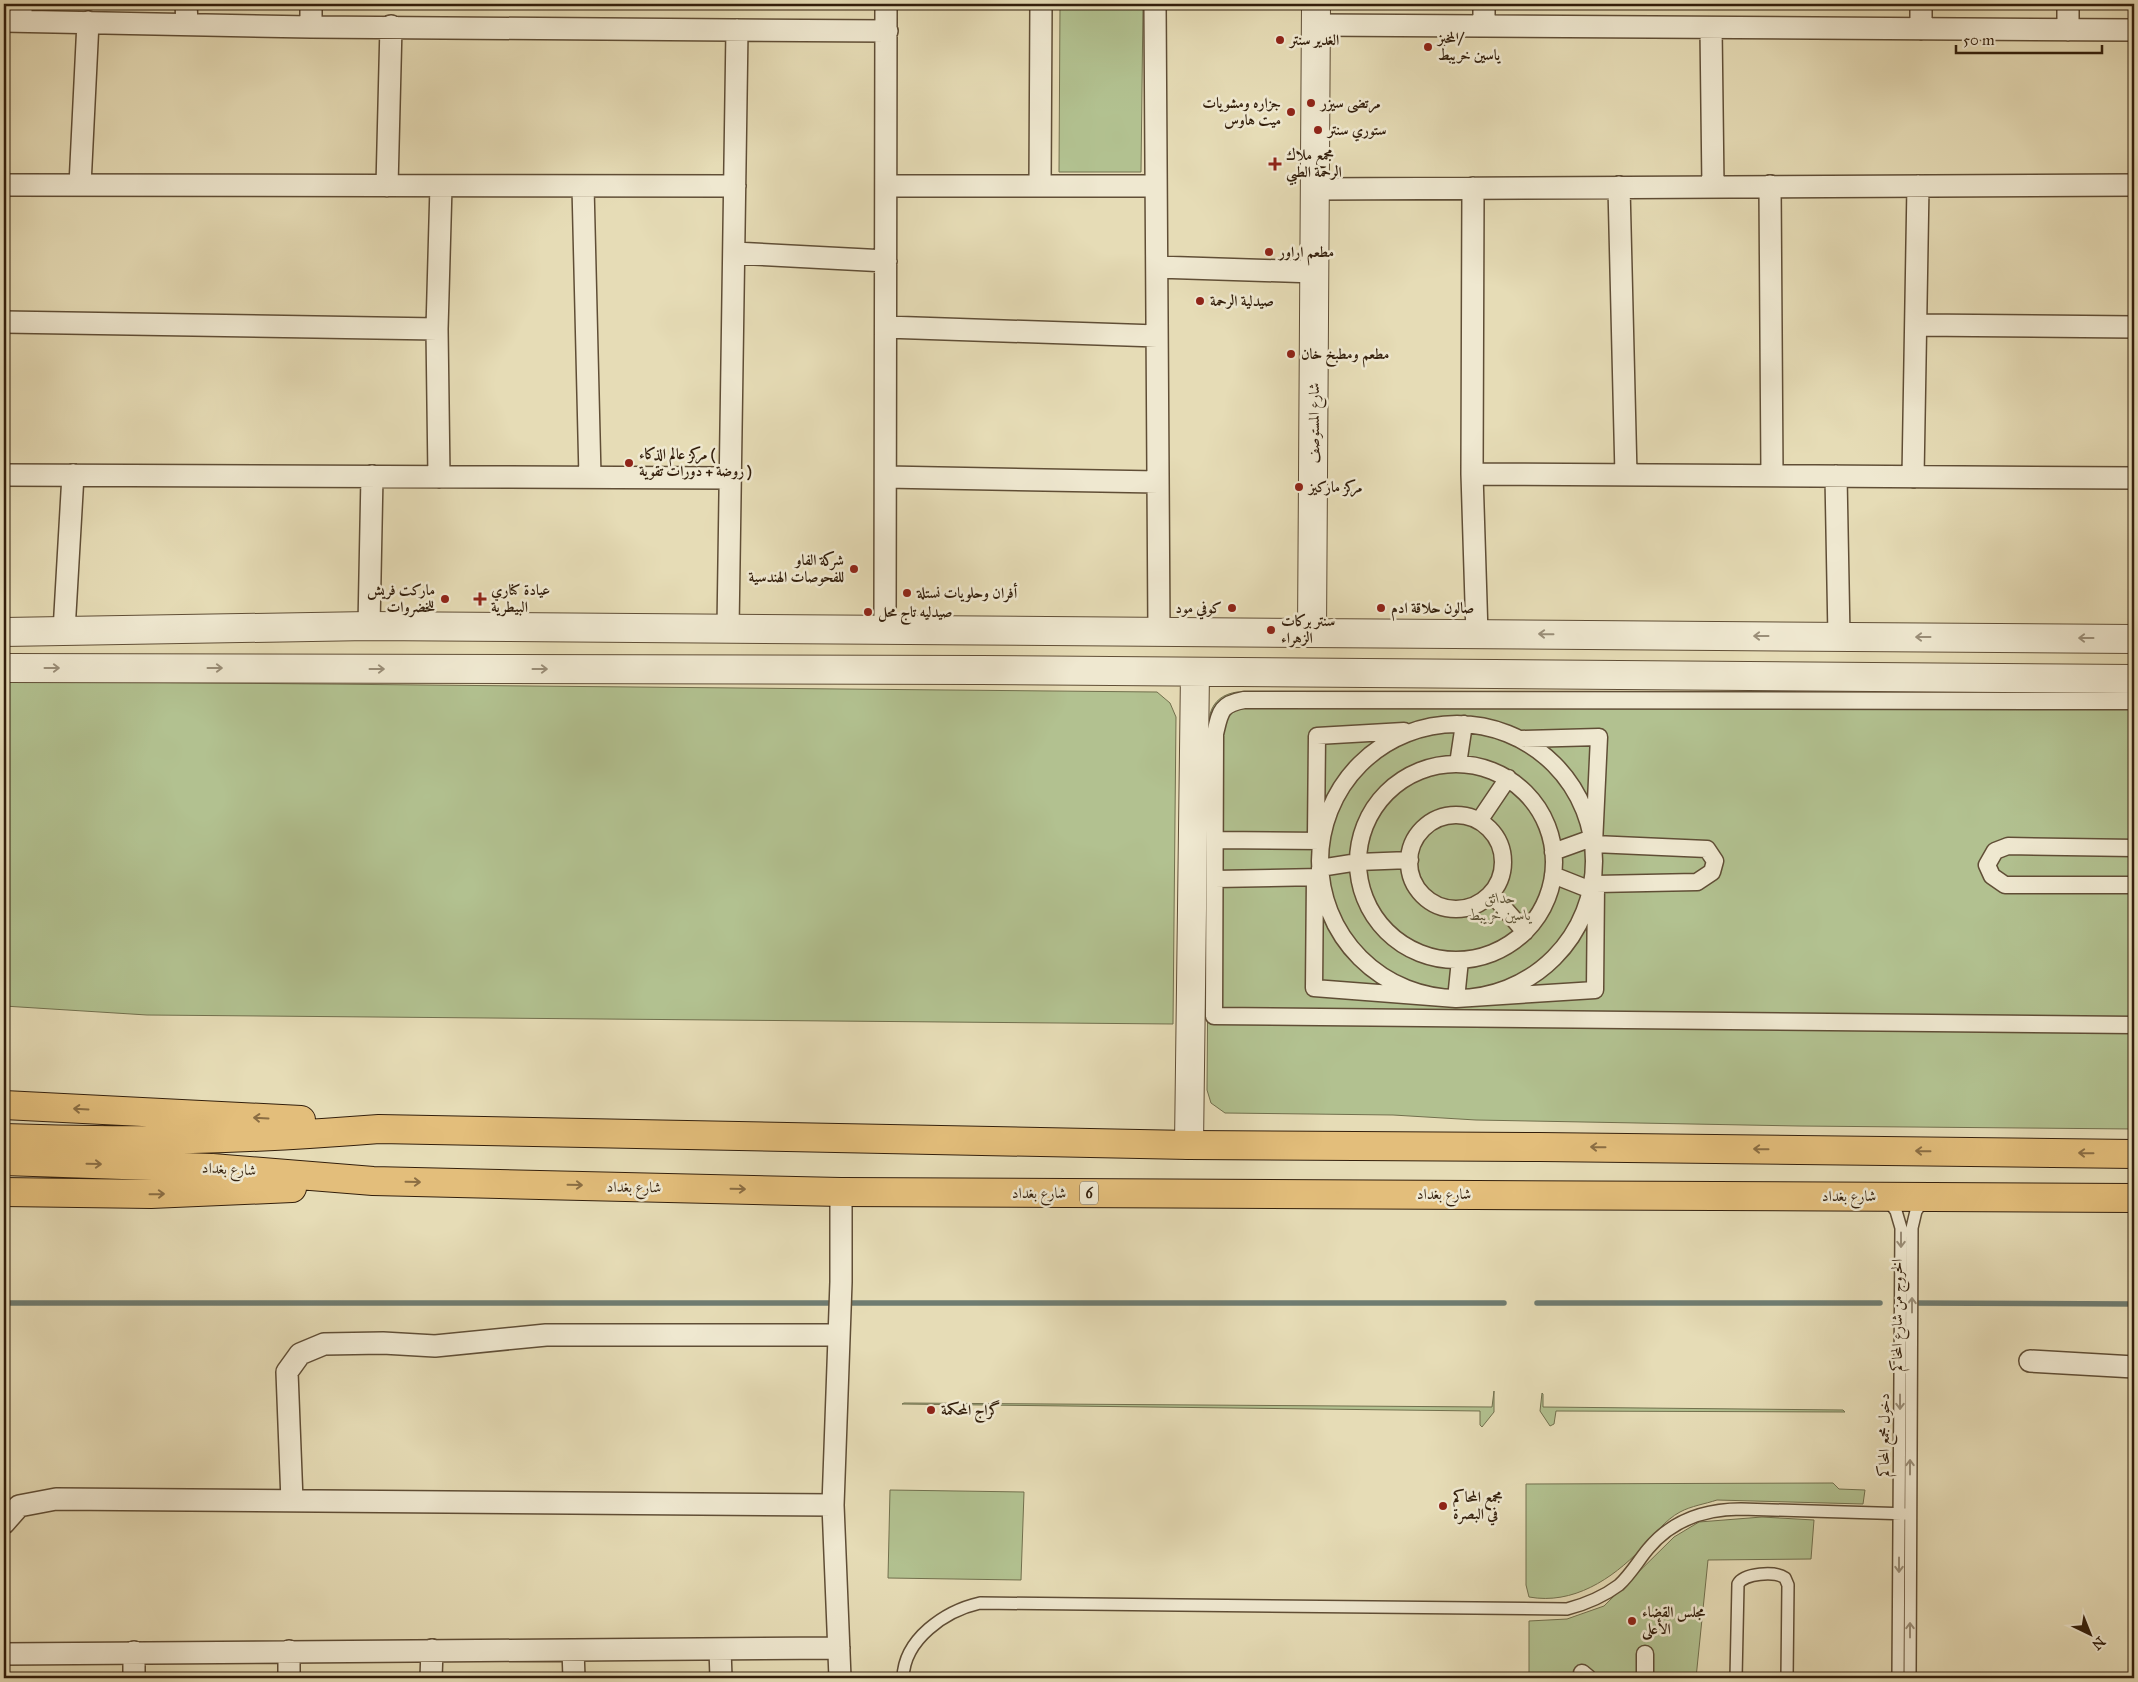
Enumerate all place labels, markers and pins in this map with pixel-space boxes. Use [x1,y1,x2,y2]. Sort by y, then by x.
place label: المخبز/ ياسين خريبط [1436,29,1501,65]
place label: الغدير سنتر [1288,31,1339,49]
marker: الغدير سنتر [1274,34,1286,46]
marker: المخبز/ ياسين خريبط [1422,41,1434,53]
place label: جزاره ومشويات ميت هاوس [1202,94,1281,129]
place label: مرتضى سيزر [1319,94,1381,114]
marker: مرتضى سيزر [1305,97,1317,109]
marker: جزاره ومشويات ميت هاوس [1285,106,1297,118]
place label: ستوري سنتر [1326,121,1386,142]
marker: ستوري سنتر [1312,124,1324,136]
place label: مجمع ملاك الرحمة الطبي [1286,146,1342,186]
marker: مجمع ملاك الرحمة الطبي [1268,157,1282,171]
place label: مطعم اراور [1277,243,1334,266]
marker: مطعم اراور [1263,246,1275,258]
place label: صيدلية الرحمة [1210,292,1274,310]
marker: صيدلية الرحمة [1194,295,1206,307]
place label: مطعم ومطبخ خان [1301,345,1389,368]
marker: مطعم ومطبخ خان [1285,348,1297,360]
place label: مركز عالم الذكاء ( روضة + دورات تقوية ) [639,445,752,481]
marker: مركز عالم الذكاء ( روضة + دورات تقوية ) [623,457,635,469]
place label: مركز ماركيز [1307,478,1362,497]
marker: مركز ماركيز [1293,481,1305,493]
place label: شركة الفاو للفحوصات الهندسية [749,551,844,586]
marker: شركة الفاو للفحوصات الهندسية [848,563,860,575]
place label: ماركت فريش للخضروات [367,581,436,618]
place label: عيادة كناري البيطرية [491,581,550,617]
place label: أفران وحلويات نستلة [916,582,1018,603]
marker: أفران وحلويات نستلة [901,587,913,599]
marker: عيادة كناري البيطرية [473,592,487,606]
marker: ماركت فريش للخضروات [439,593,451,605]
place label: كوفي مود [1175,599,1222,620]
place label: صالون حلاقة ادم [1391,599,1474,621]
marker: كوفي مود [1226,602,1238,614]
marker: صالون حلاقة ادم [1375,602,1387,614]
place label: صيدليه تاج محل [878,603,953,626]
marker: صيدليه تاج محل [862,606,874,618]
place label: سنتر بركات الزهراء [1281,612,1335,648]
marker: سنتر بركات الزهراء [1265,624,1277,636]
place label: گراج المحكمة [941,1400,1000,1424]
marker: گراج المحكمة [925,1404,937,1416]
place label: مجمع المحاكم في البصرة [1453,1488,1503,1526]
marker: مجمع المحاكم في البصرة [1437,1500,1449,1512]
place label: مجلس القضاء الأعلى [1641,1603,1706,1641]
marker: مجلس القضاء الأعلى [1626,1615,1638,1627]

